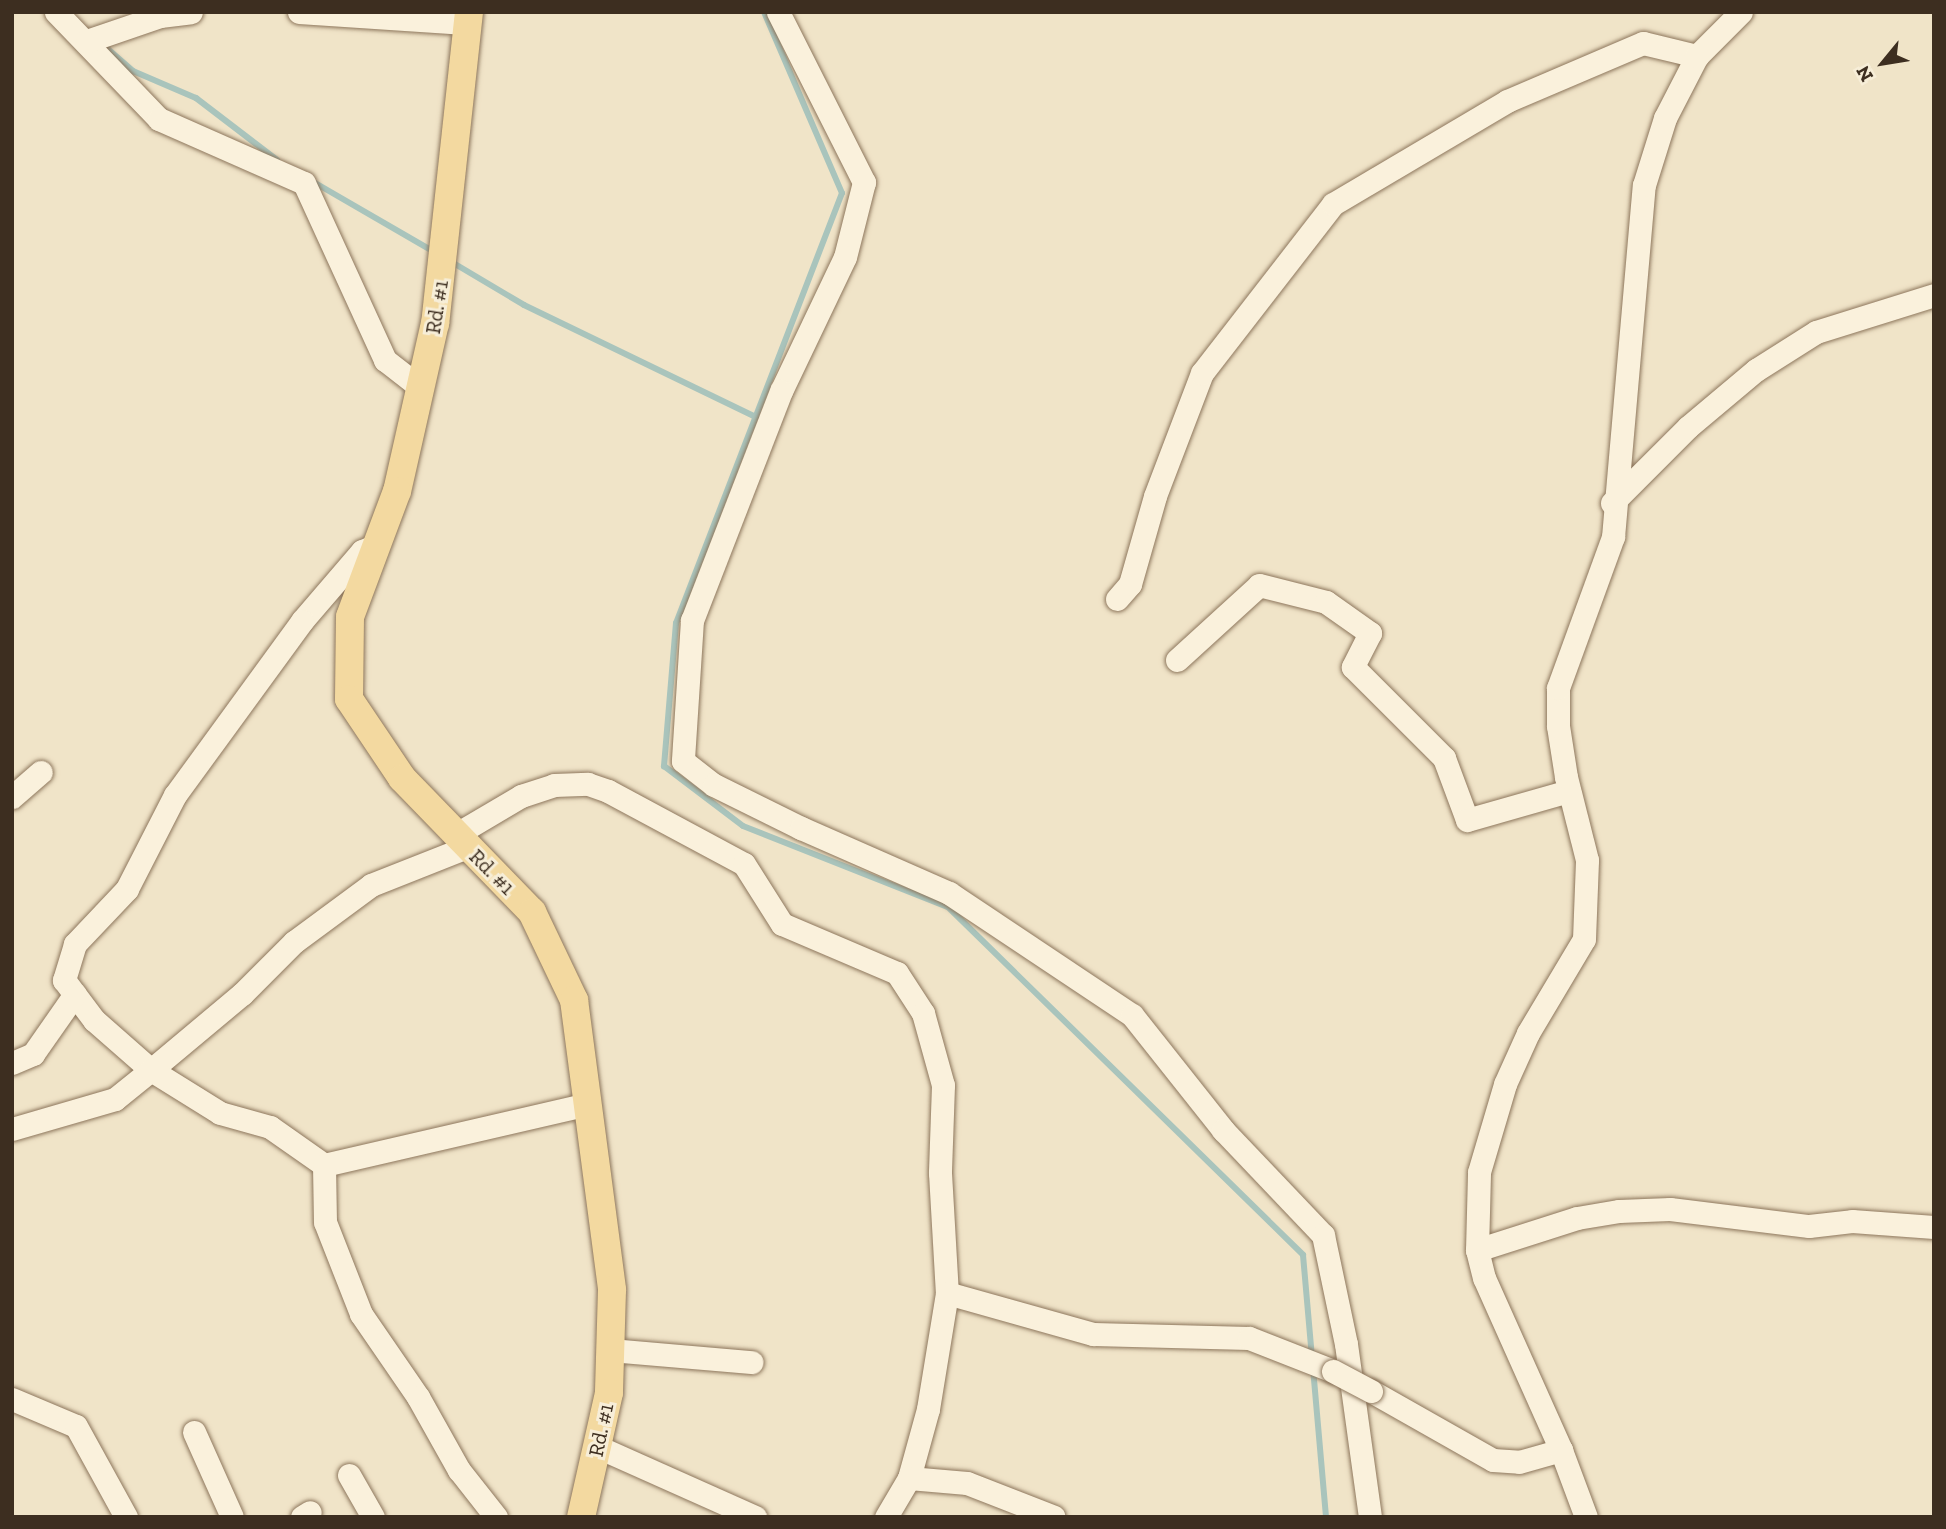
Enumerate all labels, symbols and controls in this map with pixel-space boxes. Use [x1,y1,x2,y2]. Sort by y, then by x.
north arrow [1848,28,1918,98]
text: N [1851,62,1878,86]
street label: Rd. #1 [420,278,454,336]
street label: Rd. #1 [464,844,520,900]
street label: Rd. #1 [583,1401,619,1459]

